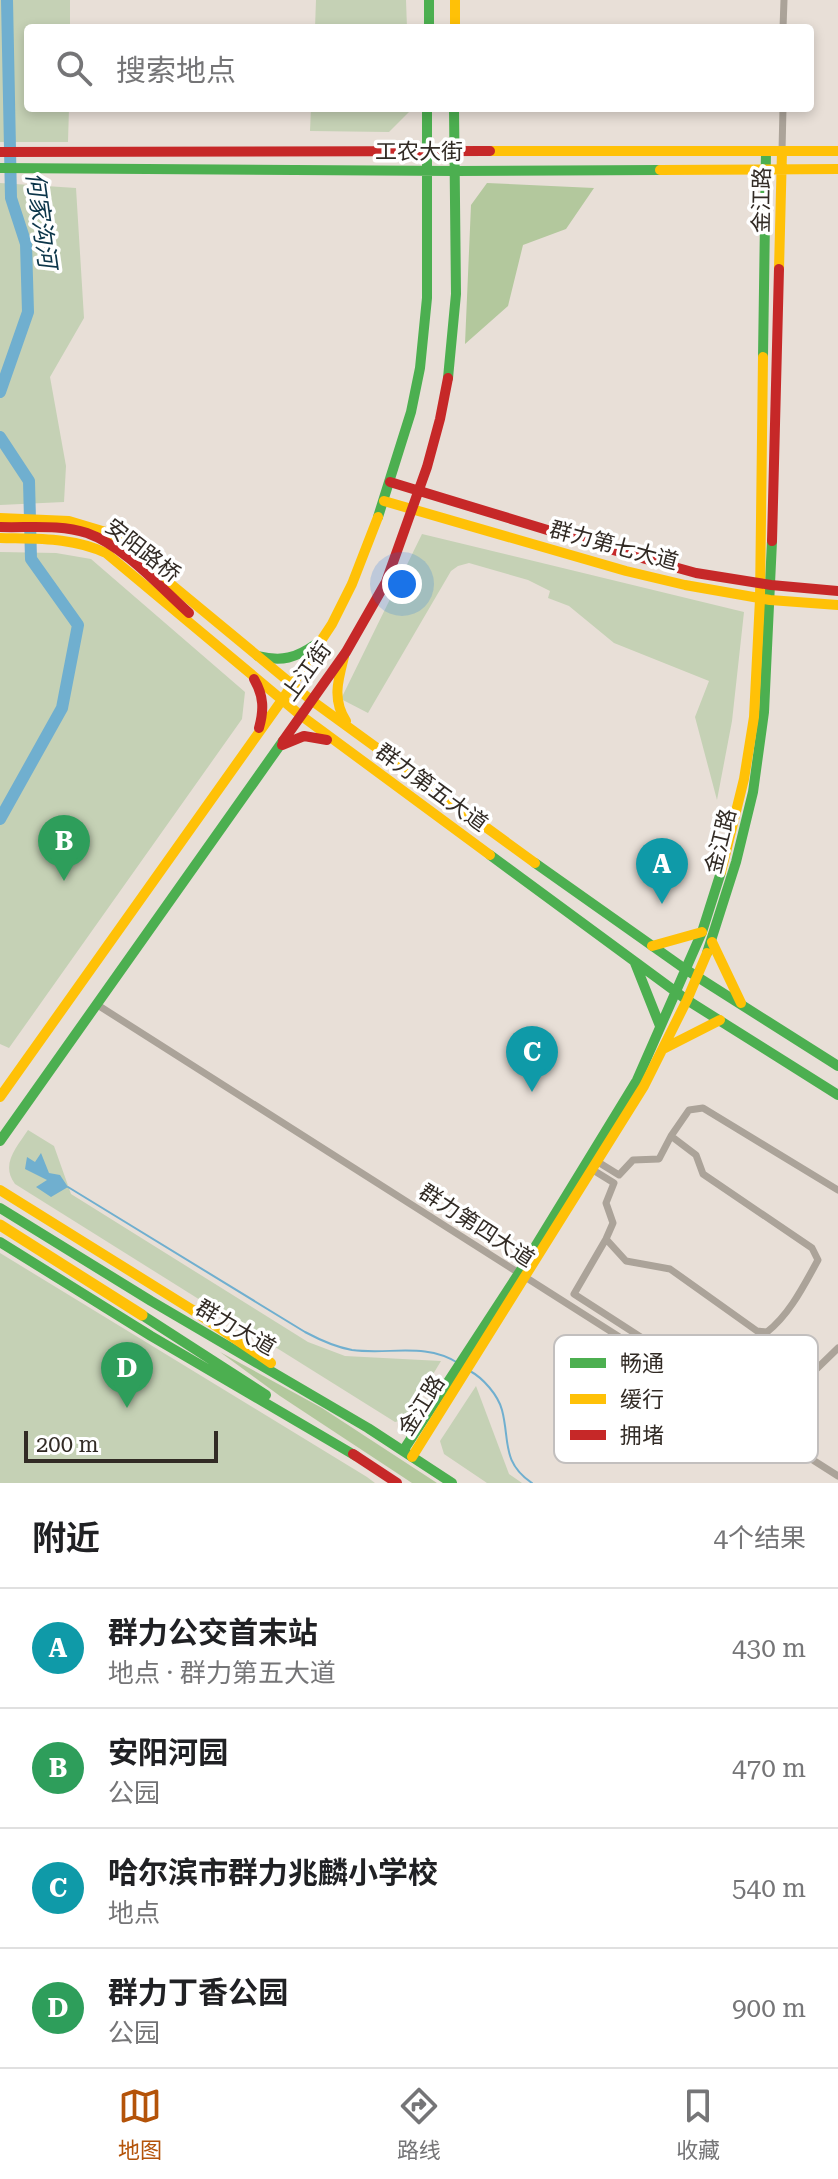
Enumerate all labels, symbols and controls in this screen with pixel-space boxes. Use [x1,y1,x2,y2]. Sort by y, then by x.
search box [24,24,814,112]
icon: search [52,46,96,90]
text: 搜索地点 [116,53,236,88]
street label: 工农大街 [375,139,463,164]
street label: 金江路 [748,167,775,233]
water label: 何家沟河 [20,171,62,273]
street label: 安阳路桥 [100,513,185,587]
street label: 群力第七大道 [547,516,681,575]
your location [382,564,422,604]
street label: 上江街 [277,637,336,705]
street label: 群力第五大道 [371,738,492,836]
street label: 金江路 [700,806,741,876]
pin: B [38,815,90,881]
pin: A [636,838,688,904]
pin: C [506,1026,558,1092]
street label: 群力第四大道 [415,1179,539,1272]
street label: 群力大道 [191,1295,280,1360]
legend [554,1335,818,1463]
pin: D [101,1342,153,1408]
text: 畅通 [620,1351,664,1376]
street label: 金江路 [393,1371,450,1440]
text: 缓行 [620,1387,664,1412]
text: 拥堵 [620,1423,664,1448]
scale bar [24,1427,218,1463]
text: 200 m [36,1432,99,1457]
text: 附近 [32,1518,100,1558]
text: 4个结果 [713,1523,806,1553]
text: 群力公交首末站 [108,1615,318,1650]
text: A [49,1633,67,1663]
text: 430 m [732,1633,806,1663]
text: 地点 · 群力第五大道 [108,1658,336,1688]
text: 安阳河园 [108,1735,228,1770]
text: B [49,1753,67,1783]
text: 470 m [732,1753,806,1783]
text: 公园 [108,1778,160,1808]
text: 哈尔滨市群力兆麟小学校 [108,1855,438,1890]
text: C [49,1873,67,1903]
text: 540 m [732,1873,806,1903]
text: 地点 [108,1898,160,1928]
text: 群力丁香公园 [108,1975,288,2010]
text: D [48,1993,68,2023]
text: 900 m [732,1993,806,2023]
text: 公园 [108,2018,160,2048]
tab: 地图 [118,2084,162,2164]
tab: 路线 [397,2084,441,2164]
tab: 收藏 [676,2084,720,2164]

